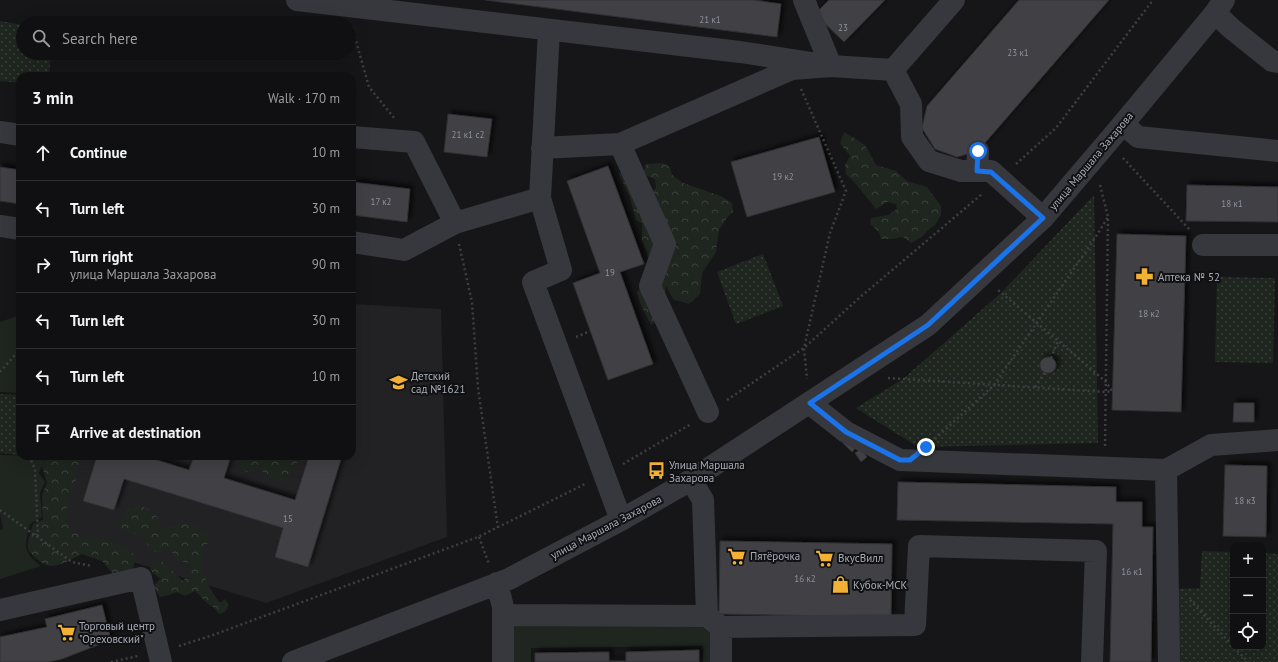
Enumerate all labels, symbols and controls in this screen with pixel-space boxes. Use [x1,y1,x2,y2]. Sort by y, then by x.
house number: 21 к1 [699,14,721,25]
search box [16,16,356,60]
house number: 23 [838,22,848,33]
icon: search [30,27,52,49]
text: Search here [62,29,138,48]
house number: 23 к1 [1007,47,1029,58]
text: 3 min [32,87,73,109]
text: Walk · 170 m [268,90,340,107]
street label: улица Маршала Захарова [1046,109,1136,213]
house number: 21 к1 с2 [452,129,484,140]
icon: ahead [32,142,54,164]
route start [969,142,987,160]
text: Continue [70,143,127,162]
text: 10 m [312,144,340,161]
house number: 19 к2 [772,171,794,182]
house number: 17 к2 [371,196,392,207]
icon: left [32,198,54,220]
house number: 18 к1 [1221,198,1243,209]
text: Turn left [70,199,124,218]
text: 30 m [312,200,340,217]
text: Turn right [70,247,133,266]
icon: right [32,254,54,276]
text: 90 m [312,256,340,273]
text: улица Маршала Захарова [70,266,216,283]
house number: 19 [605,267,615,278]
pharmacy icon: Аптека № 52 [1135,267,1155,287]
place label: Аптека № 52 [1158,270,1220,284]
house number: 18 к2 [1138,308,1160,319]
icon: left [32,310,54,332]
text: Turn left [70,311,124,330]
text: 30 m [312,312,340,329]
icon: left [32,366,54,388]
text: Turn left [70,367,124,386]
text: 10 m [312,368,340,385]
place label: Детский сад №1621 [411,369,466,396]
school or university icon: Детский сад №1621 [388,372,408,392]
icon: arrive [32,422,54,444]
text: Arrive at destination [70,423,201,442]
route end [917,438,935,456]
place label: Улица Маршала Захарова [669,458,745,485]
bus stop icon: Улица Маршала Захарова [646,461,666,481]
street label: улица Маршала Захарова [548,492,664,562]
house number: 18 к3 [1234,495,1256,506]
house number: 15 [283,513,293,524]
map controls [1230,542,1266,650]
button: + [1230,542,1266,578]
supermarket icon: Пятёрочка [727,546,747,566]
supermarket icon: ВкусВилл [815,548,835,568]
place label: Пятёрочка [750,549,800,563]
place label: ВкусВилл [838,551,883,565]
house number: 16 к1 [1121,566,1143,577]
house number: 16 к2 [794,573,816,584]
shop icon: Кубок-МСК [830,575,850,595]
place label: Кубок-МСК [853,578,908,592]
button: − [1230,578,1266,614]
button: locate [1230,614,1266,650]
place label: Торговый центр "Ореховский" [79,619,155,646]
supermarket icon: Торговый центр "Ореховский" [56,622,76,642]

